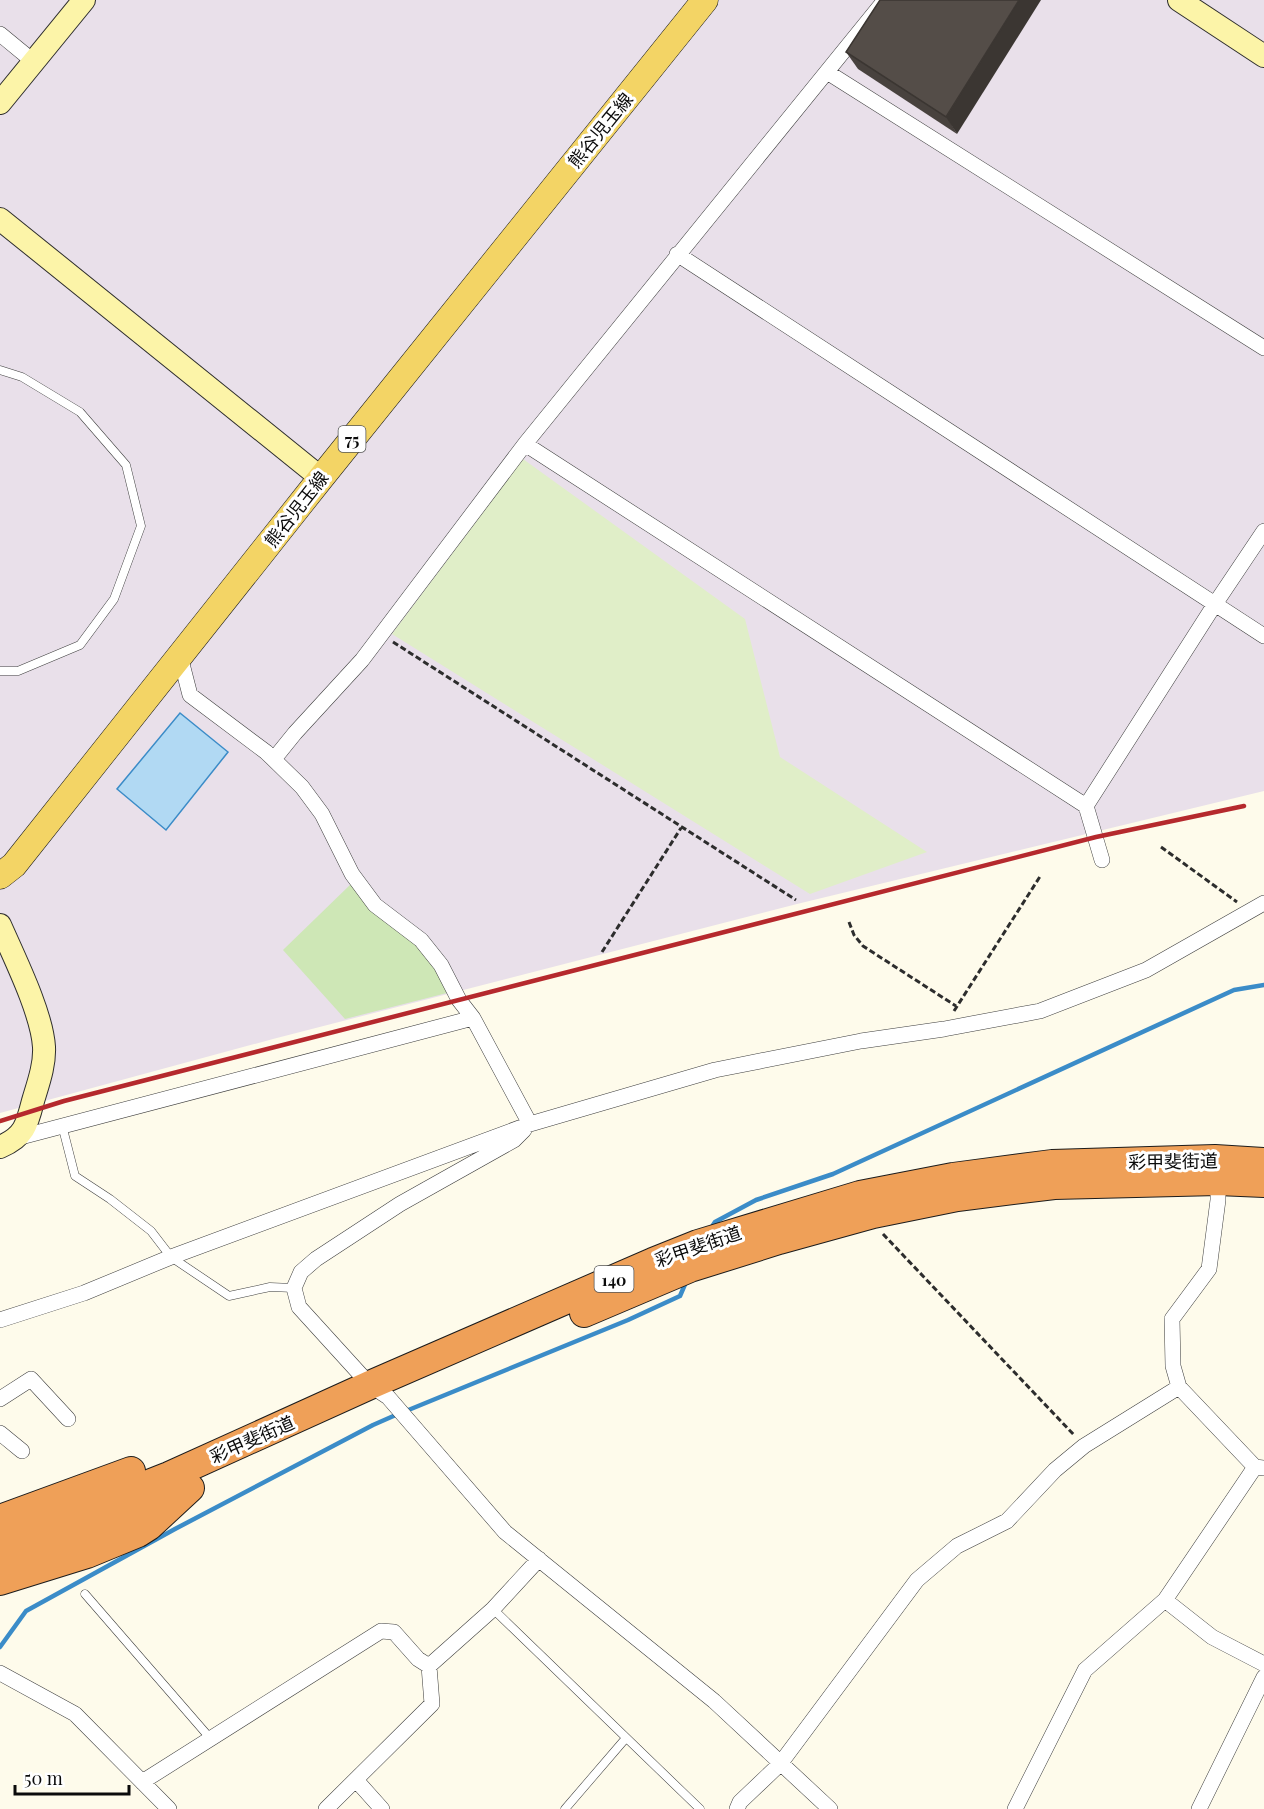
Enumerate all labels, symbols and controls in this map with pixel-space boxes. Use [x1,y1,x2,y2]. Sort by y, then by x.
street label: 熊谷児玉線 [562,87,638,173]
road number: 75 [338,426,366,452]
street label: 熊谷児玉線 [259,466,333,552]
street label: 彩甲斐街道 [1128,1148,1218,1174]
street label: 彩甲斐街道 [652,1220,744,1272]
road number: 140 [594,1266,634,1292]
street label: 彩甲斐街道 [206,1410,298,1468]
scale bar [15,1758,129,1796]
text: 50 m [24,1766,63,1790]

